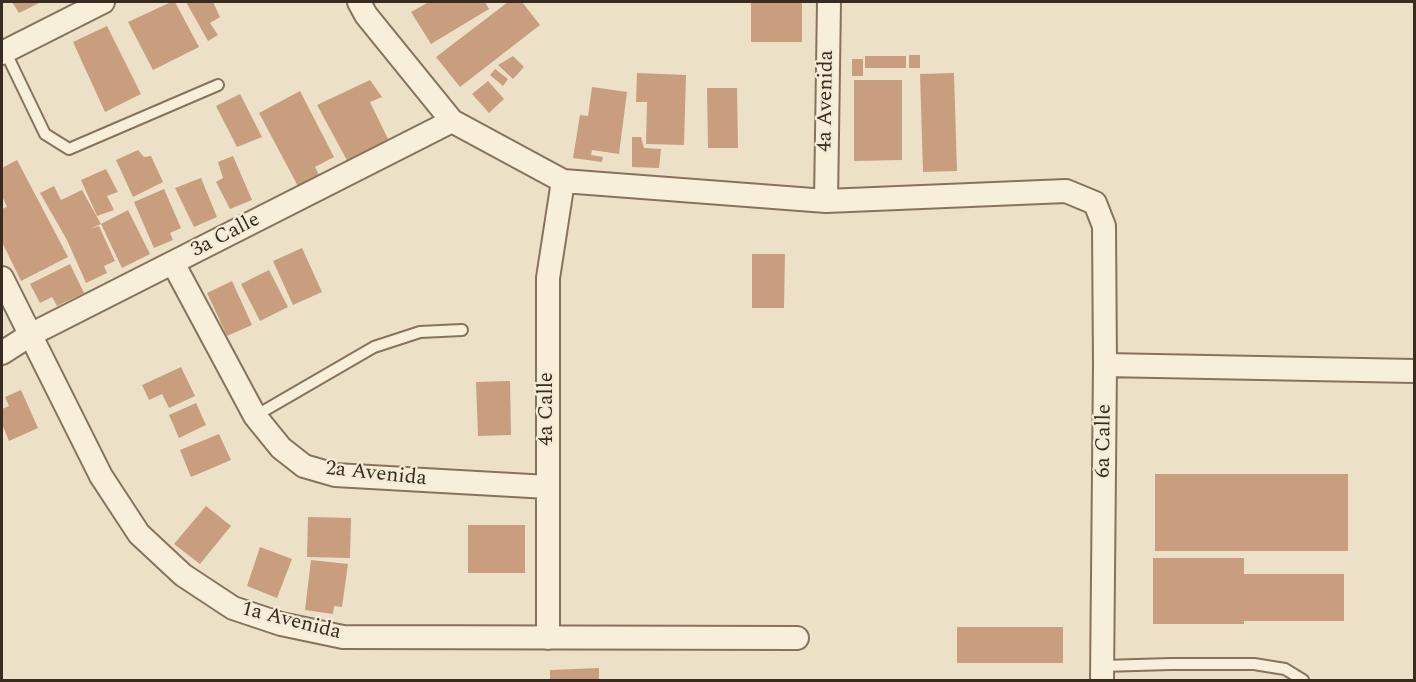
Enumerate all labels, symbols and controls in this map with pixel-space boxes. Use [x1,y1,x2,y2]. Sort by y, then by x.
street label: 4a Avenida [814,50,840,152]
street label: 3a Calle [187,208,265,264]
street label: 4a Calle [535,372,561,446]
street label: 6a Calle [1092,404,1118,478]
street label: 2a Avenida [324,457,428,493]
street label: 1a Avenida [239,597,343,647]

